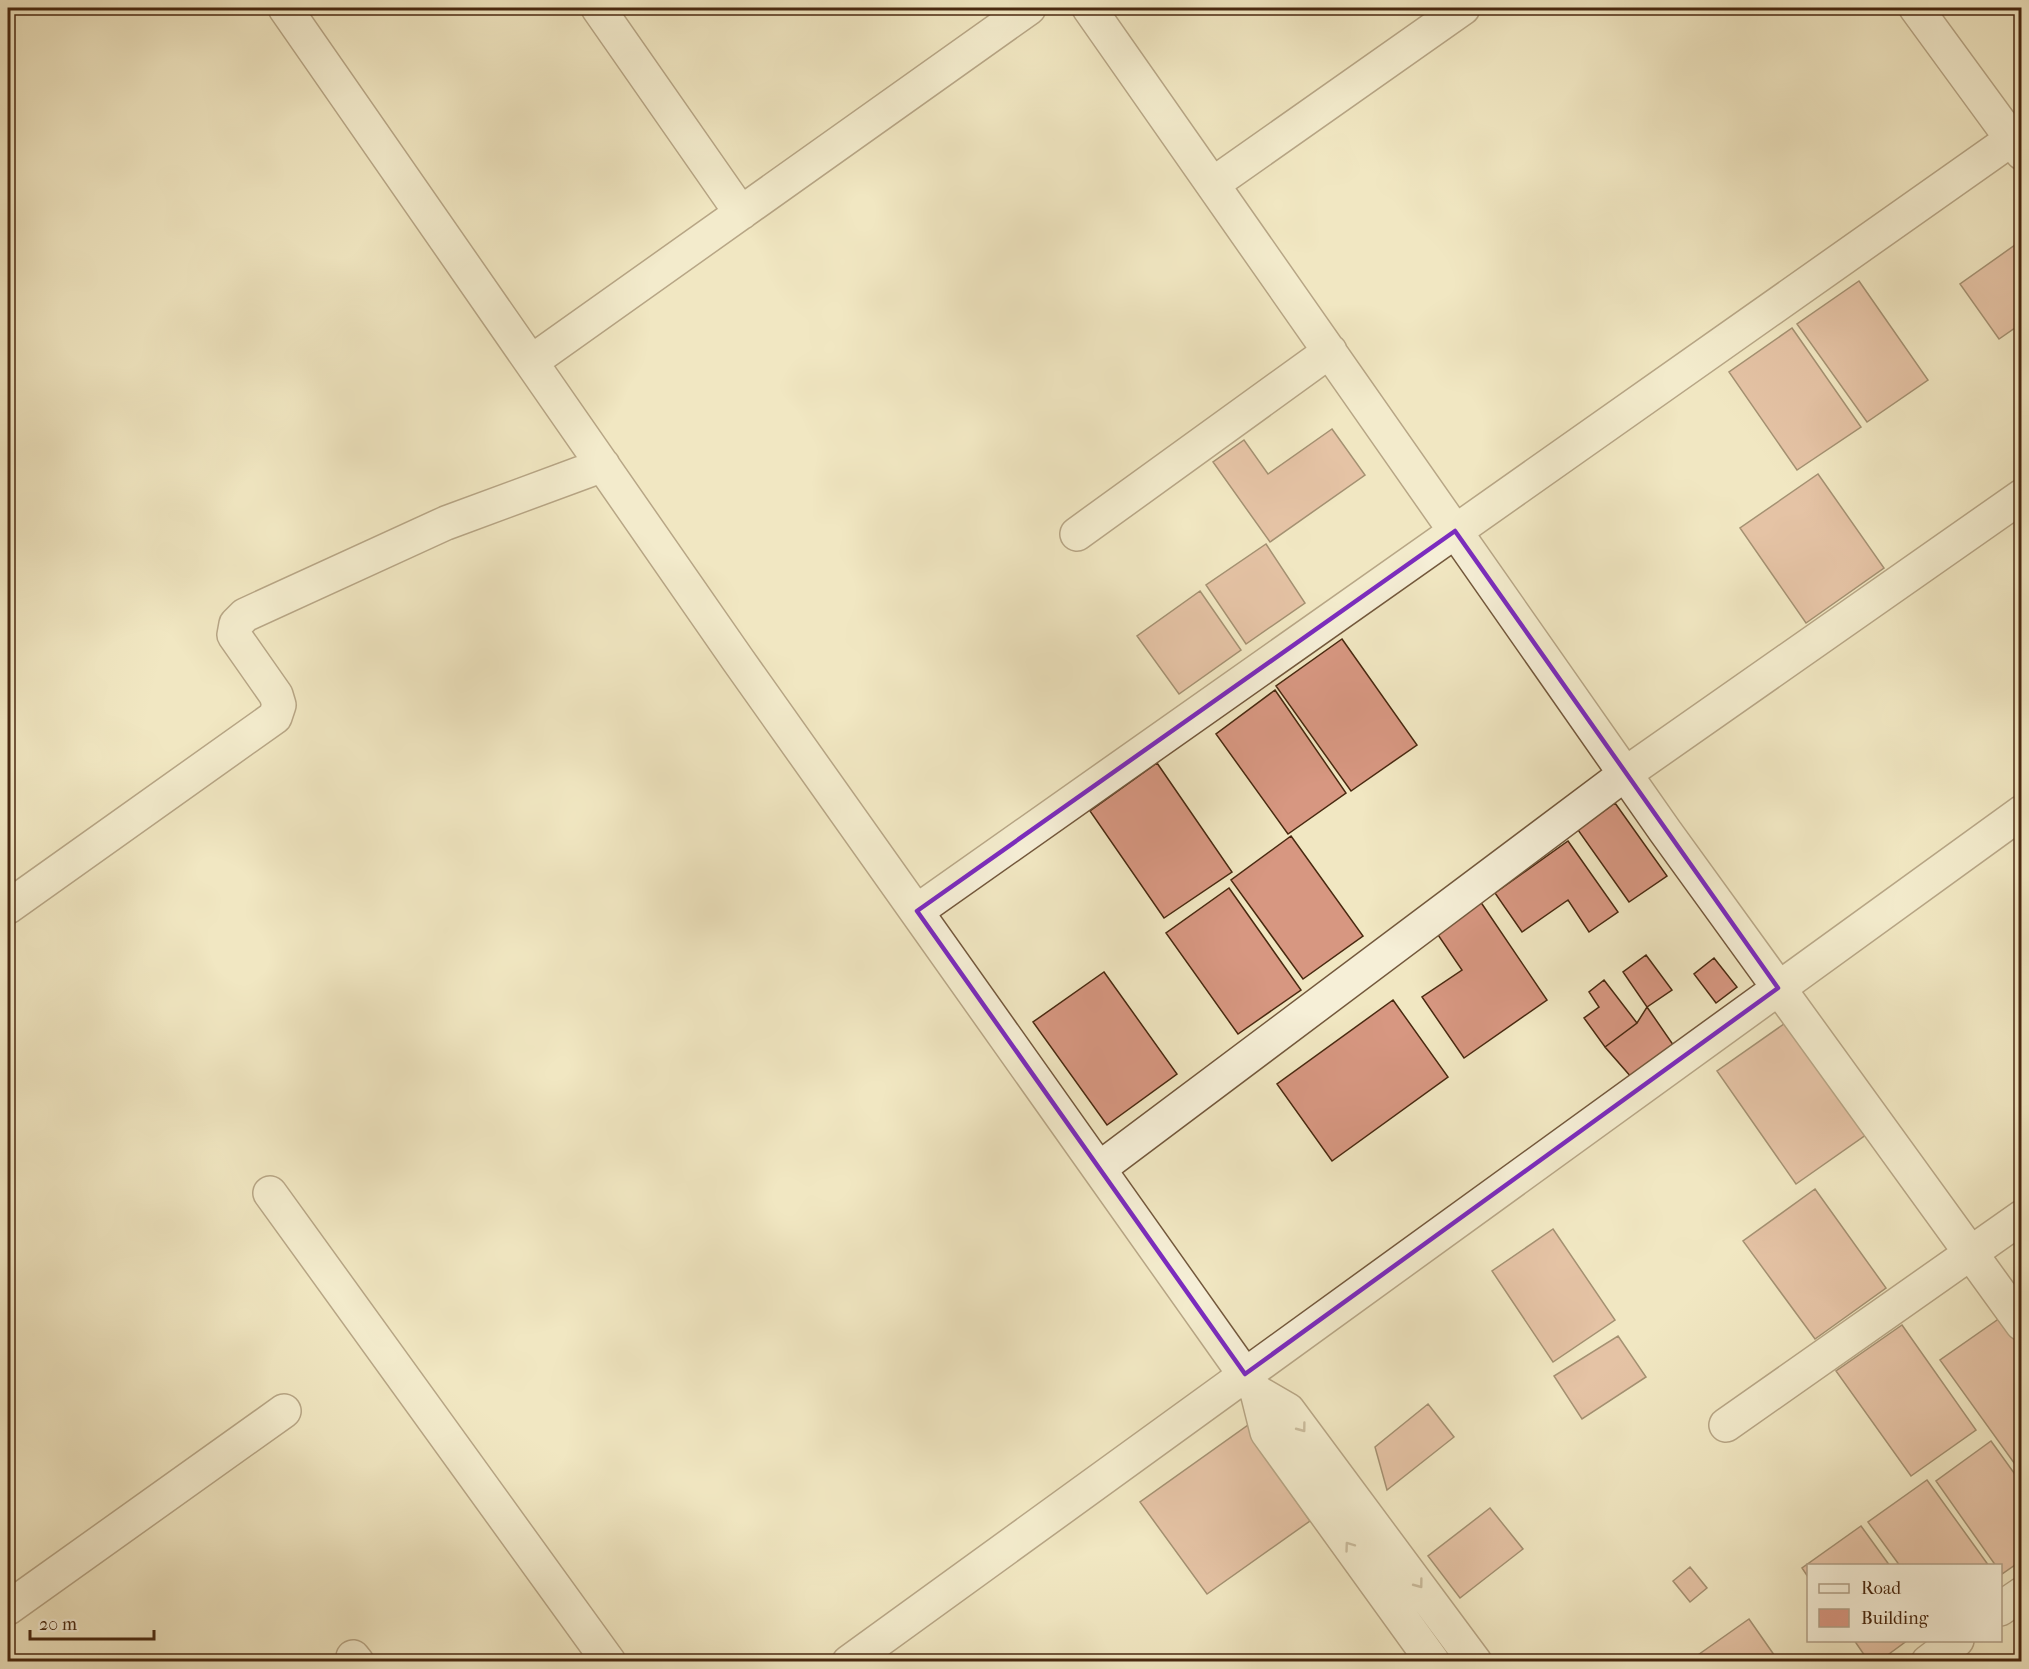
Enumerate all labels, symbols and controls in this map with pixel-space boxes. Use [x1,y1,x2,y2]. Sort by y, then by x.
one-way arrow [1294,1422,1305,1433]
one-way arrow [1345,1541,1356,1552]
legend [1807,1564,2002,1642]
one-way arrow [1412,1578,1423,1589]
text: Road [1861,1578,1901,1599]
scale bar [30,1603,154,1641]
text: Building [1861,1608,1929,1629]
text: 20 m [39,1614,77,1635]

